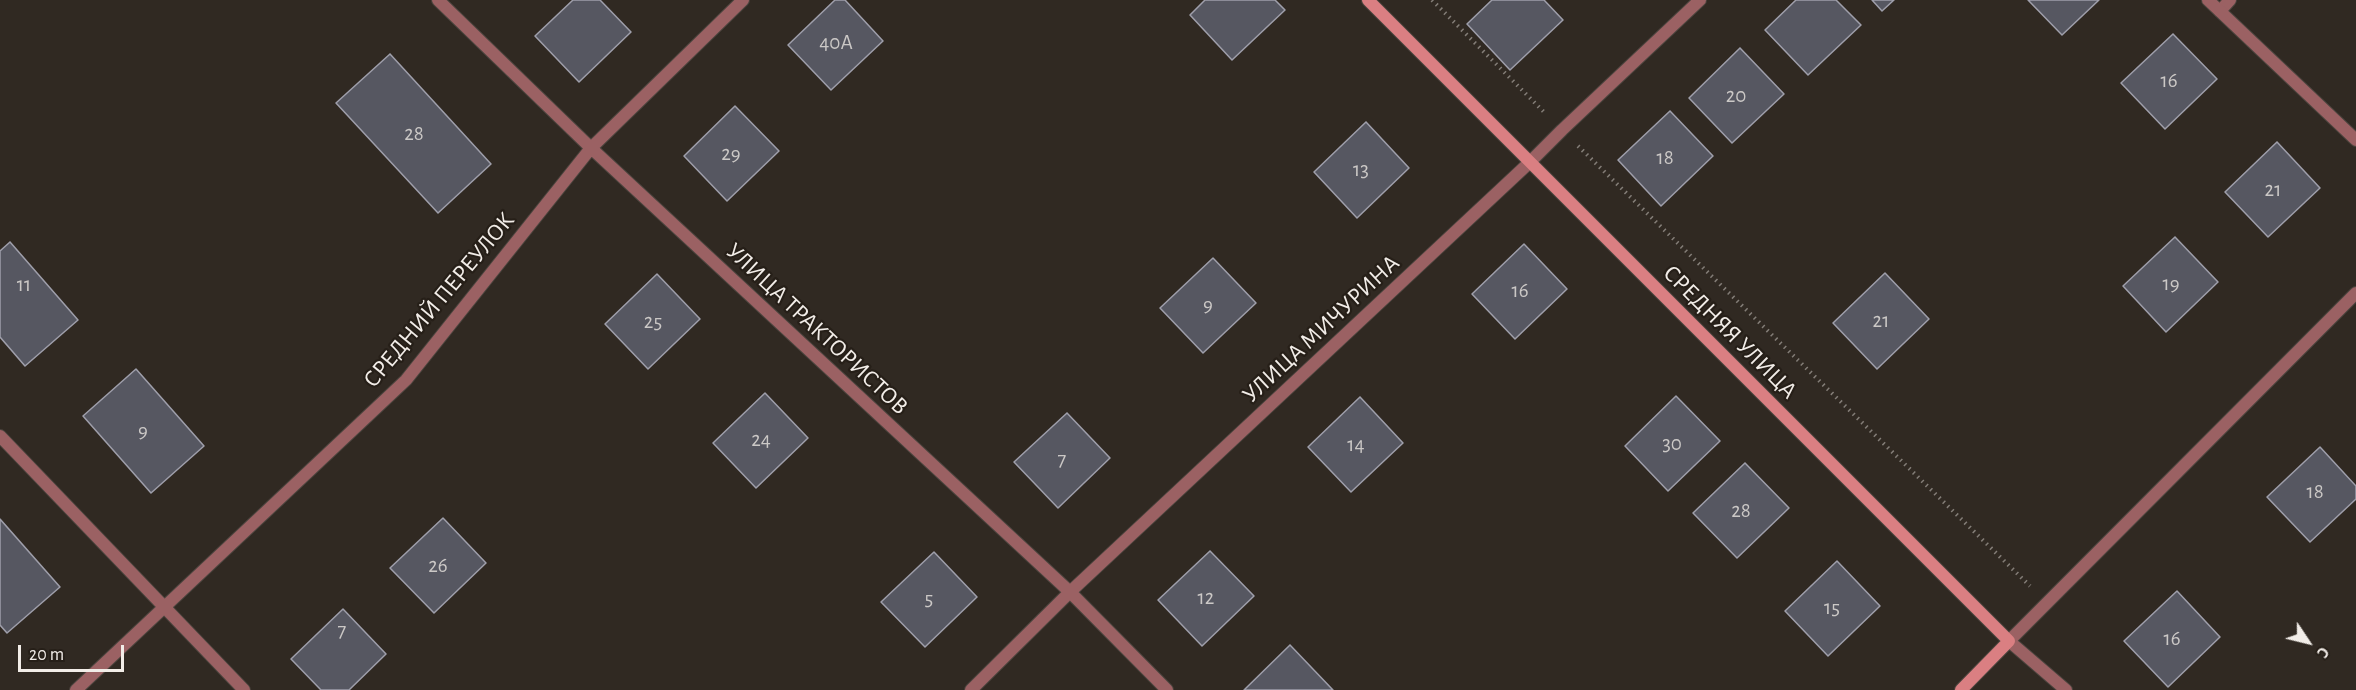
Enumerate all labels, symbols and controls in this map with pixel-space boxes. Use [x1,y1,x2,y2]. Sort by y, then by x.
house number: 40А [819,30,853,56]
house number: 16 [2160,68,2178,94]
house number: 20 [1726,83,1746,109]
house number: 28 [404,121,424,147]
house number: 29 [721,141,741,167]
house number: 18 [1656,145,1674,171]
house number: 13 [1353,157,1369,183]
house number: 21 [2265,177,2281,203]
street label: СРЕДНИЙ ПЕРЕУЛОК [357,206,521,394]
street label: УЛИЦА ТРАКТОРИСТОВ [720,237,914,421]
street label: УЛИЦА МИЧУРИНА [1237,249,1405,409]
street label: СРЕДНЯЯ УЛИЦА [1657,259,1803,405]
house number: 19 [2162,271,2180,297]
house number: 11 [17,272,31,298]
house number: 16 [1511,278,1529,304]
house number: 9 [1203,292,1213,318]
house number: 21 [1873,308,1889,334]
house number: 25 [644,309,662,335]
house number: 9 [138,418,148,444]
house number: 24 [751,427,771,453]
house number: 30 [1662,431,1682,457]
house number: 14 [1347,432,1365,458]
house number: 7 [1058,447,1066,473]
house number: 18 [2306,479,2324,505]
house number: 28 [1731,498,1751,524]
house number: 26 [428,553,448,579]
house number: 12 [1198,585,1214,611]
house number: 5 [925,586,933,612]
house number: 15 [1824,595,1840,621]
north arrow [2278,612,2338,672]
house number: 7 [338,618,346,644]
house number: 16 [2163,626,2181,652]
scale bar [21,633,128,671]
text: С [2314,644,2332,661]
text: 20 m [29,646,64,664]

